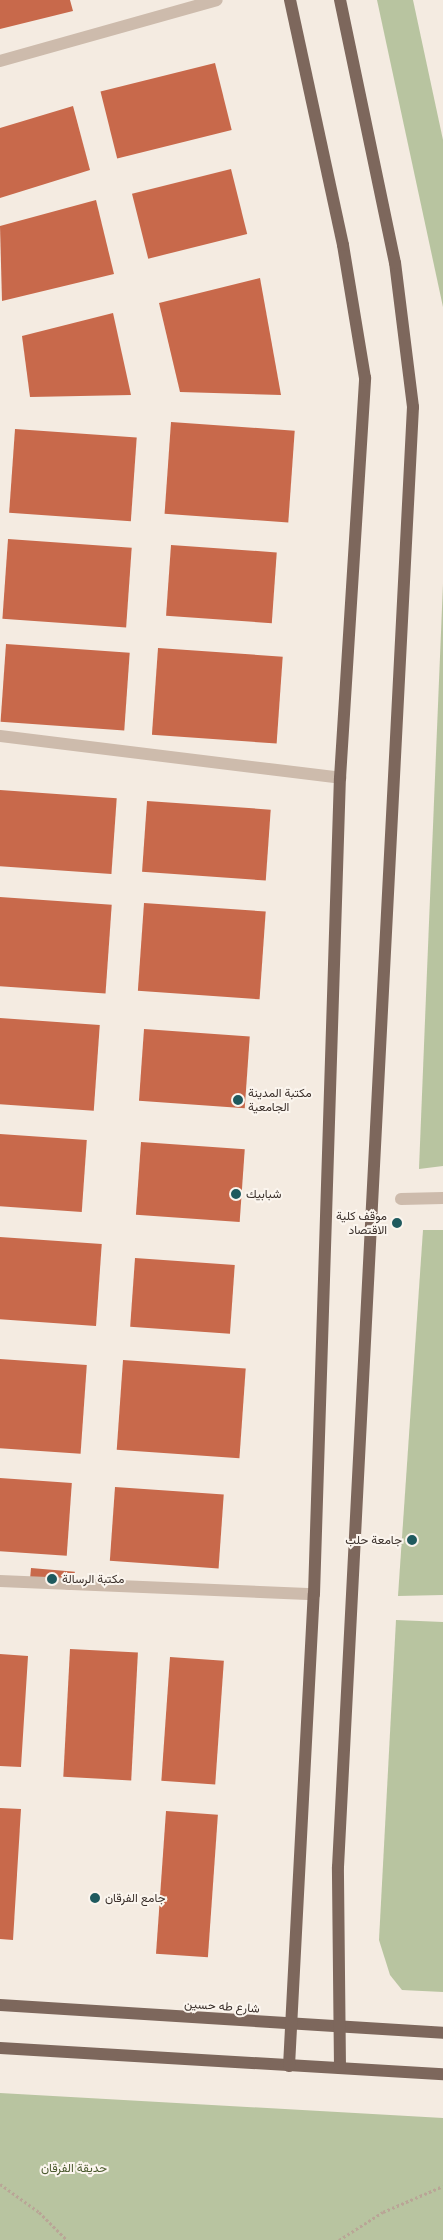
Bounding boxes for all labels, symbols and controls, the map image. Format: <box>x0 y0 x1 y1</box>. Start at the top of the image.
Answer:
place label: مكتبة المدينة الجامعية <box>248 1086 312 1114</box>
marker: مكتبة المدينة الجامعية <box>232 1094 244 1106</box>
place label: شبابيك <box>246 1187 282 1201</box>
marker: شبابيك <box>230 1188 242 1200</box>
place label: موقف كلية الاقتصاد <box>336 1209 387 1237</box>
marker: موقف كلية الاقتصاد <box>391 1217 403 1229</box>
place label: جامعة حلب <box>345 1533 402 1547</box>
marker: جامعة حلب <box>406 1534 418 1546</box>
place label: مكتبة الرسالة <box>62 1572 124 1586</box>
marker: مكتبة الرسالة <box>46 1573 58 1585</box>
place label: جامع الفرقان <box>105 1891 166 1905</box>
marker: جامع الفرقان <box>89 1892 101 1904</box>
street label: شارع طه حسين <box>184 1996 260 2016</box>
park label: حديقة الفرقان <box>41 2161 107 2175</box>

